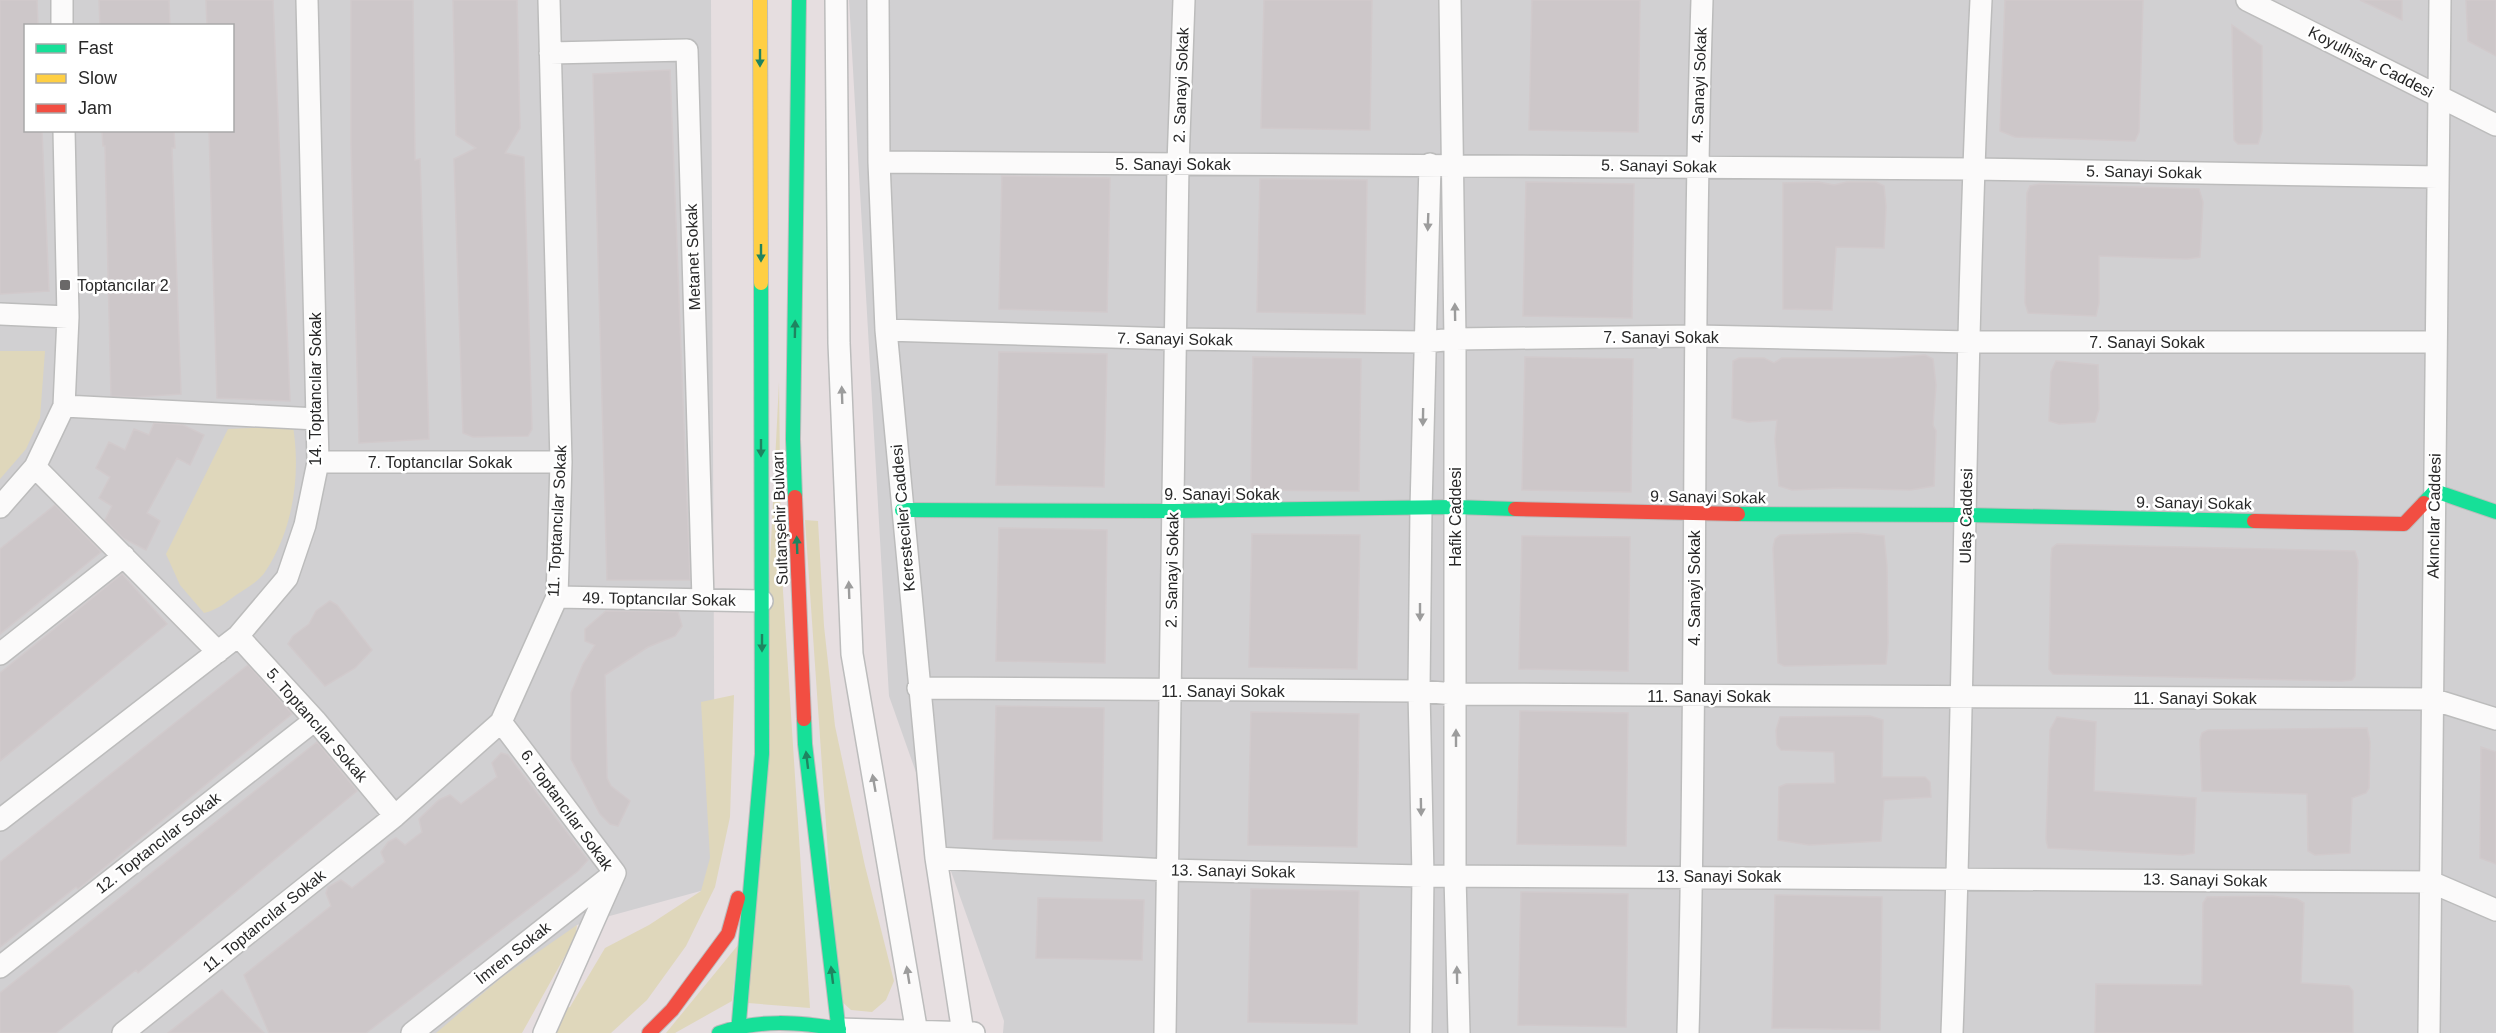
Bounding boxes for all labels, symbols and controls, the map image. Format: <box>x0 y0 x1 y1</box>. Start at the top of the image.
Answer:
street label: Koyulhisar Caddesi <box>2306 23 2436 101</box>
legend <box>24 24 234 132</box>
street label: 2. Sanayi Sokak <box>1170 26 1192 143</box>
street label: 4. Sanayi Sokak <box>1688 26 1710 143</box>
text: Fast <box>78 38 113 58</box>
one-way arrow <box>755 49 765 68</box>
text: Slow <box>78 68 118 88</box>
text: Jam <box>78 98 112 118</box>
street label: 5. Sanayi Sokak <box>1115 156 1232 173</box>
street label: 5. Sanayi Sokak <box>1601 156 1718 176</box>
street label: 5. Sanayi Sokak <box>2086 162 2203 182</box>
street label: Metanet Sokak <box>683 202 703 311</box>
one-way arrow <box>1424 213 1433 232</box>
one-way arrow <box>756 244 766 263</box>
place label: Toptancılar 2 <box>77 277 169 294</box>
marker: Toptancılar 2 <box>58 278 72 292</box>
one-way arrow <box>1450 302 1459 321</box>
street label: 14. Toptancılar Sokak <box>307 311 324 466</box>
one-way arrow <box>790 319 800 338</box>
street label: 7. Sanayi Sokak <box>1117 329 1234 349</box>
street label: 7. Sanayi Sokak <box>1603 329 1720 346</box>
street label: 7. Sanayi Sokak <box>2089 334 2206 351</box>
one-way arrow <box>837 386 846 405</box>
one-way arrow <box>1418 408 1427 427</box>
one-way arrow <box>756 439 766 458</box>
street label: 11. Toptancılar Sokak <box>545 443 570 598</box>
street label: Keresteciler Caddesi <box>888 444 918 592</box>
street label: Sultanşehir Bulvarı <box>769 451 791 585</box>
street label: Akıncılar Caddesi <box>2424 453 2444 579</box>
street label: 7. Toptancılar Sokak <box>368 454 513 471</box>
street label: Hafik Caddesi <box>1447 467 1464 567</box>
street label: Ulaş Caddesi <box>1957 468 1975 564</box>
street label: 9. Sanayi Sokak <box>1164 486 1281 503</box>
street label: 9. Sanayi Sokak <box>1650 487 1767 507</box>
street label: 9. Sanayi Sokak <box>2136 493 2253 513</box>
street label: 2. Sanayi Sokak <box>1162 511 1182 628</box>
street label: 4. Sanayi Sokak <box>1686 529 1703 646</box>
one-way arrow <box>793 535 802 554</box>
one-way arrow <box>844 581 854 600</box>
street label: 49. Toptancılar Sokak <box>582 589 737 609</box>
one-way arrow <box>1415 603 1425 622</box>
one-way arrow <box>757 634 767 653</box>
street label: 5. Toptancılar Sokak <box>263 665 372 786</box>
street label: 11. Sanayi Sokak <box>1161 683 1286 700</box>
street label: 11. Sanayi Sokak <box>1647 688 1772 705</box>
street label: 11. Sanayi Sokak <box>2133 690 2258 707</box>
one-way arrow <box>1451 728 1461 747</box>
street label: 6. Toptancılar Sokak <box>518 746 617 874</box>
one-way arrow <box>802 751 812 770</box>
one-way arrow <box>870 773 879 792</box>
street label: 12. Toptancılar Sokak <box>92 788 225 897</box>
one-way arrow <box>1417 798 1426 817</box>
street label: 13. Sanayi Sokak <box>1171 861 1296 881</box>
street label: 11. Toptancılar Sokak <box>199 866 329 976</box>
street label: 13. Sanayi Sokak <box>1657 868 1782 885</box>
street label: 13. Sanayi Sokak <box>2143 870 2268 890</box>
street label: İmren Sokak <box>472 917 554 987</box>
one-way arrow <box>828 965 837 984</box>
one-way arrow <box>903 965 912 984</box>
one-way arrow <box>1453 965 1462 984</box>

